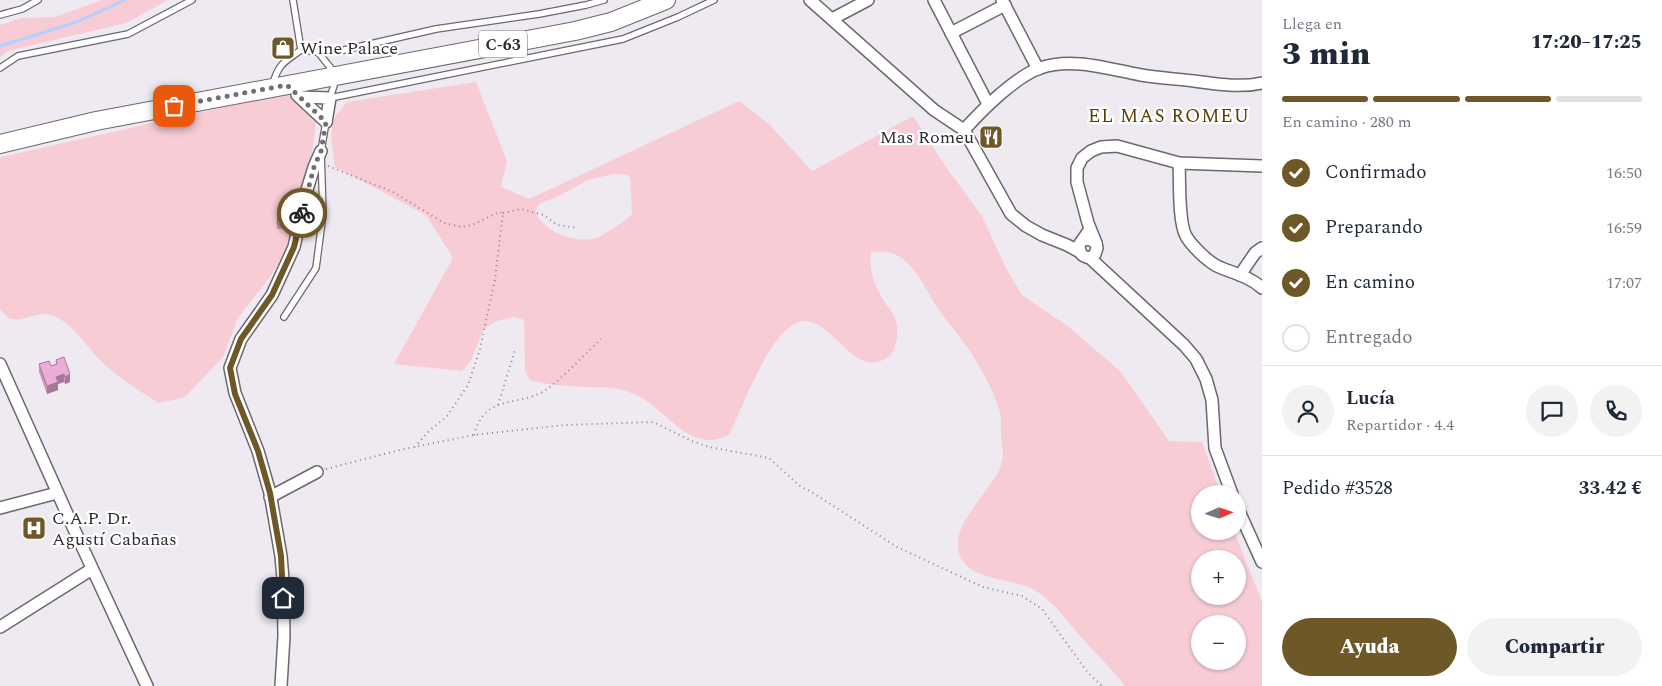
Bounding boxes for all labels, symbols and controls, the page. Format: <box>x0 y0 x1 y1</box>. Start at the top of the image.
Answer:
text: Llega en <box>1282 12 1342 36</box>
text: 17:20–17:25 <box>1531 28 1642 57</box>
text: 3 min <box>1282 30 1370 79</box>
road number: C-63 <box>479 31 527 58</box>
shop icon: Wine Palace <box>270 35 296 61</box>
place label: Wine Palace <box>300 35 398 62</box>
pin <box>153 85 195 127</box>
icon: bag <box>160 92 188 120</box>
district label: EL MAS ROMEU <box>1088 102 1250 131</box>
text: En camino · 280 m <box>1282 110 1412 134</box>
place label: Mas Romeu <box>880 124 974 151</box>
restaurant icon: Mas Romeu <box>978 124 1004 150</box>
text: Confirmado <box>1325 158 1426 187</box>
icon: check <box>1282 159 1310 187</box>
text: 16:50 <box>1606 161 1642 185</box>
courier <box>277 188 327 238</box>
icon: bike <box>288 199 316 227</box>
text: Preparando <box>1325 213 1423 242</box>
icon: check <box>1282 214 1310 242</box>
text: 16:59 <box>1606 216 1642 240</box>
text: En camino <box>1325 268 1415 297</box>
icon: check <box>1282 269 1310 297</box>
text: 17:07 <box>1606 271 1642 295</box>
text: Entregado <box>1325 323 1412 352</box>
text: Lucía <box>1346 384 1395 413</box>
button: person <box>1282 385 1334 437</box>
button: chat <box>1526 385 1578 437</box>
button: phone <box>1590 385 1642 437</box>
text: Repartidor · 4.4 <box>1346 413 1454 437</box>
text: Pedido #3528 <box>1282 474 1393 503</box>
text: 33.42 € <box>1579 474 1642 503</box>
north arrow <box>1191 485 1246 540</box>
map controls <box>1191 485 1246 670</box>
place label: C.A.P. Dr. Agustí Cabañas <box>52 505 177 553</box>
hospital icon: C.A.P. Dr. Agustí Cabañas <box>21 515 47 541</box>
button: + <box>1191 550 1246 605</box>
pin <box>262 577 304 619</box>
icon: home <box>269 584 297 612</box>
button: − <box>1191 615 1246 670</box>
button: Ayuda <box>1282 618 1457 676</box>
button: Compartir <box>1467 618 1642 676</box>

